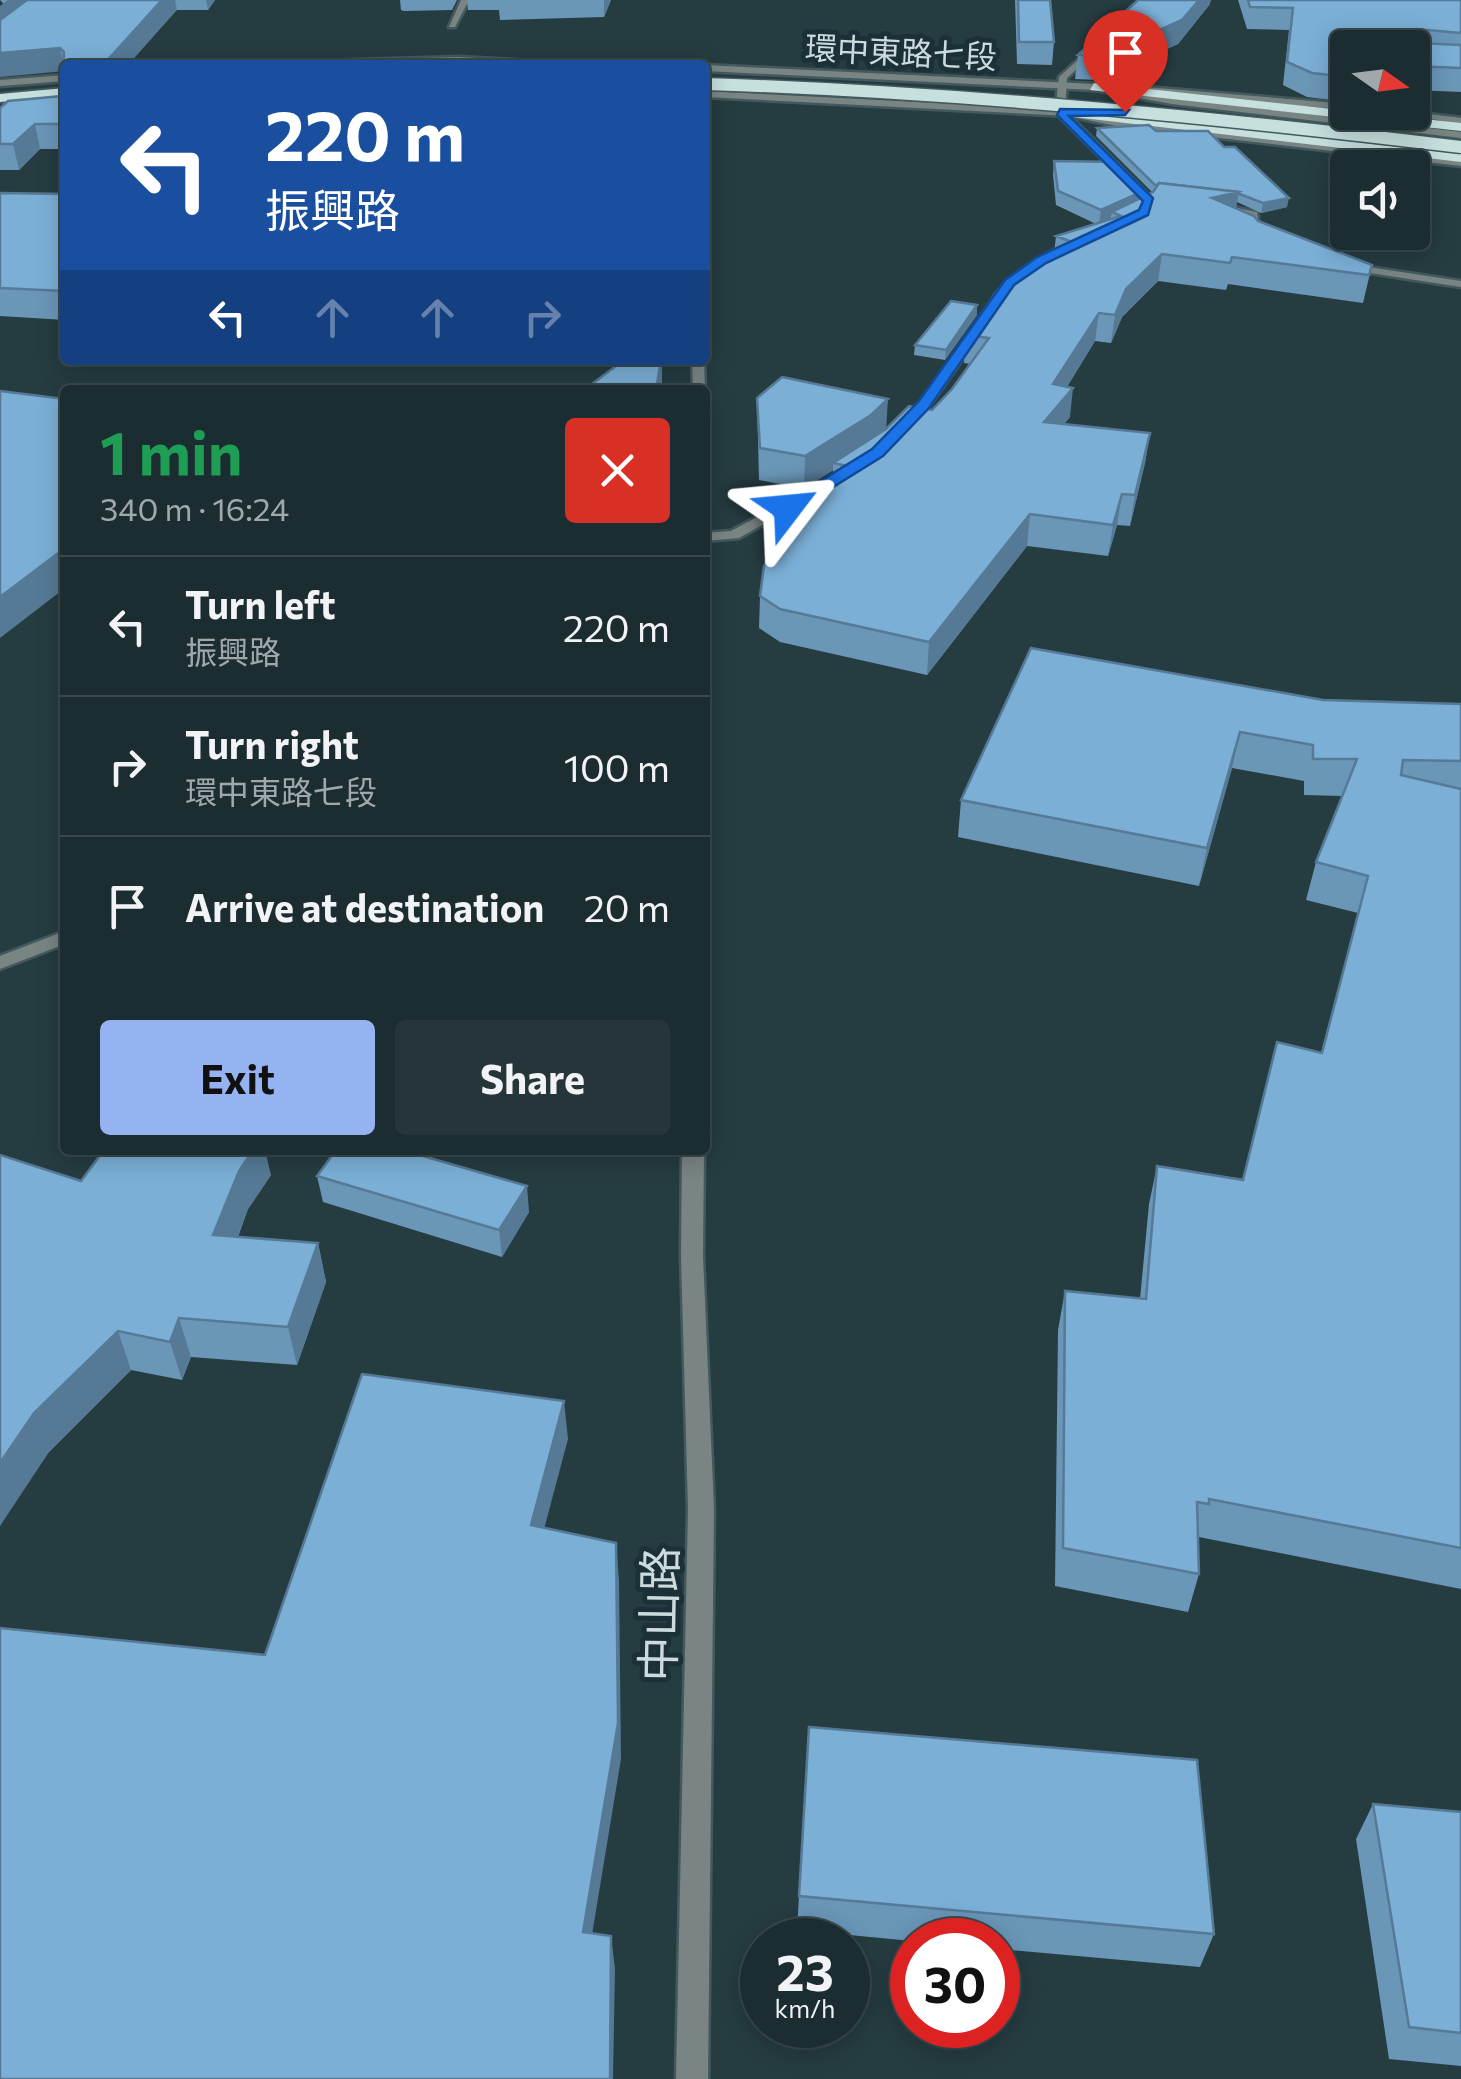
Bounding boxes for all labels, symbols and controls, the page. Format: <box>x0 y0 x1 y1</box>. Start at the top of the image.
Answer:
pin <box>1083 10 1168 113</box>
icon: arrive <box>1098 25 1153 80</box>
street label: 環中東路七段 <box>804 26 998 76</box>
north arrow <box>1330 30 1430 130</box>
map controls <box>1330 30 1430 250</box>
text: 220 m <box>265 90 465 175</box>
icon: left <box>100 100 230 230</box>
button: sound <box>1330 150 1430 250</box>
text: 振興路 <box>265 181 400 236</box>
icon: left <box>200 290 255 345</box>
icon: ahead <box>305 290 360 345</box>
icon: ahead <box>410 290 465 345</box>
icon: right <box>515 290 570 345</box>
text: 1 min <box>100 414 242 487</box>
button: close <box>565 418 670 523</box>
position arrow <box>736 456 840 560</box>
text: 340 m · 16:24 <box>100 488 289 528</box>
text: Turn left <box>185 580 336 627</box>
icon: left <box>100 599 155 654</box>
text: 220 m <box>563 603 670 650</box>
text: 振興路 <box>185 631 281 671</box>
text: Turn right <box>185 720 359 767</box>
icon: right <box>100 739 155 794</box>
text: 100 m <box>564 743 670 790</box>
text: 環中東路七段 <box>185 771 377 811</box>
icon: arrive <box>100 879 155 934</box>
text: Arrive at destination <box>185 883 544 930</box>
text: 20 m <box>584 883 670 930</box>
button: Exit <box>100 1020 375 1135</box>
button: Share <box>395 1020 670 1135</box>
street label: 中山路 <box>628 1546 686 1682</box>
speed limit sign: 30 <box>890 1918 1020 2048</box>
text: 23 <box>776 1940 834 2001</box>
text: km/h <box>775 1993 835 2023</box>

